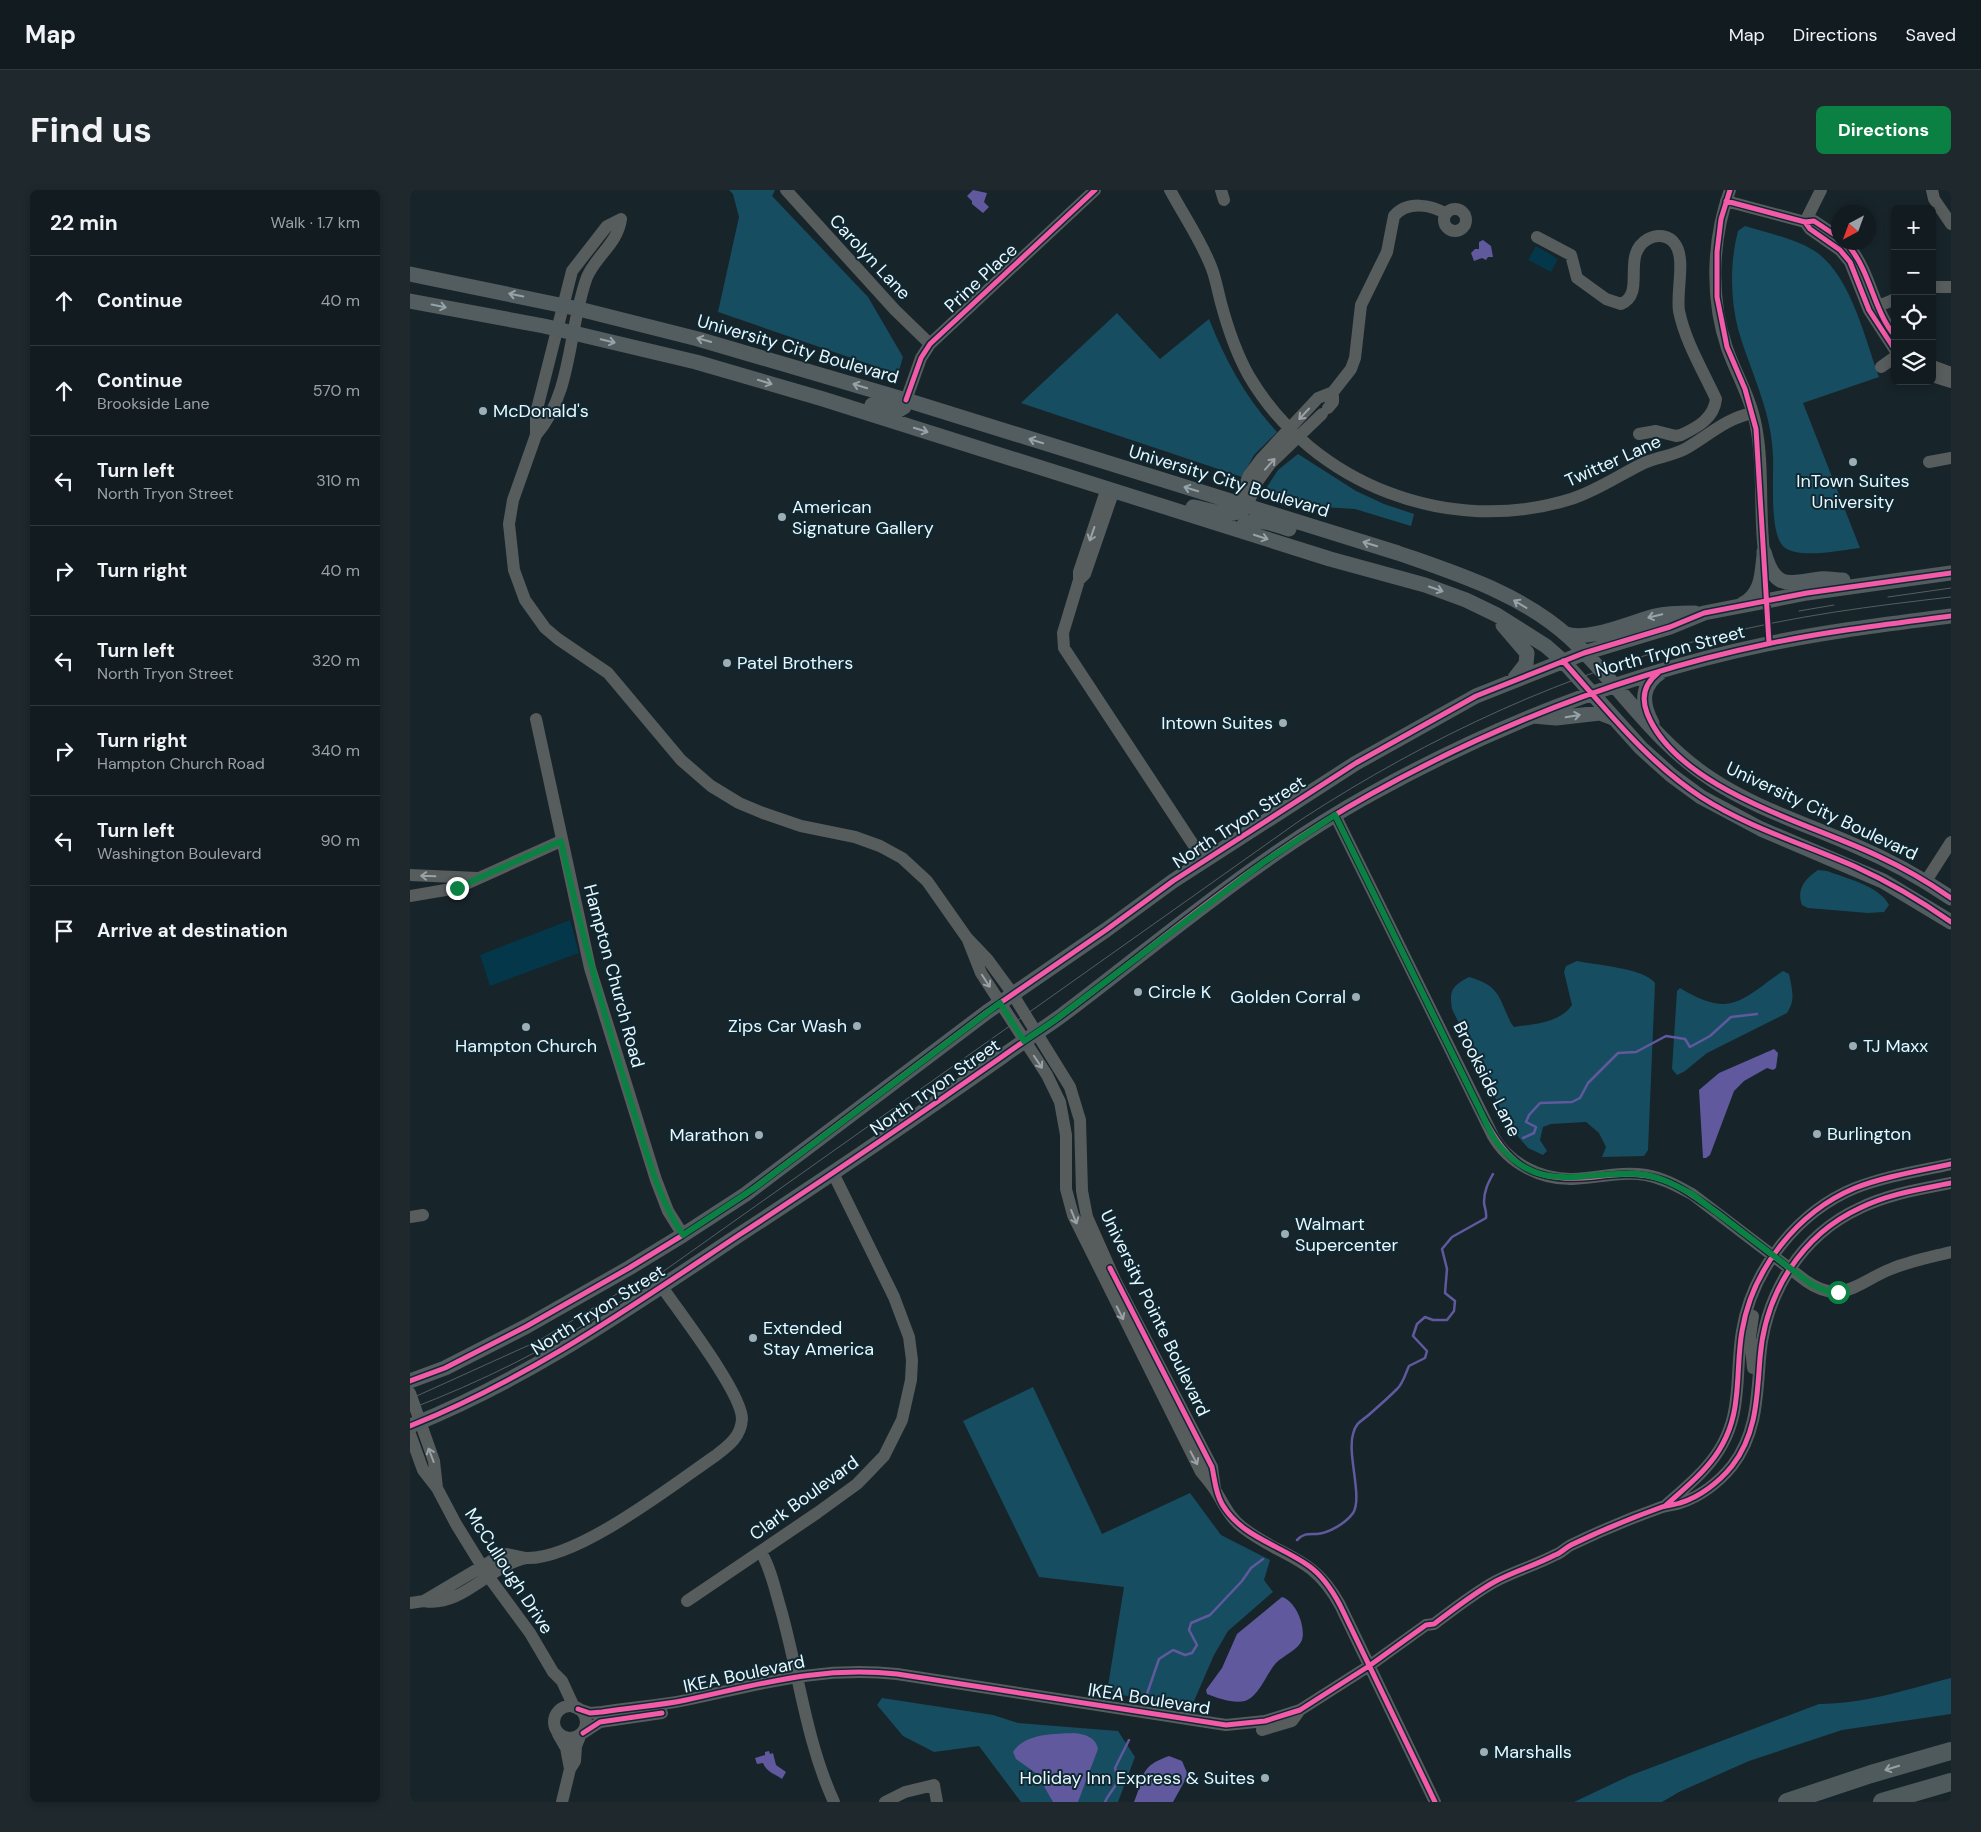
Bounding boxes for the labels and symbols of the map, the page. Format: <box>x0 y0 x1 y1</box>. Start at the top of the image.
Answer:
north arrow <box>1831 205 1876 250</box>
street label: Carolyn Lane <box>824 209 916 305</box>
street label: Prine Place <box>939 238 1023 318</box>
one-way arrow <box>508 290 524 299</box>
one-way arrow <box>430 302 446 312</box>
street label: University City Boulevard <box>694 309 902 389</box>
one-way arrow <box>696 335 712 345</box>
one-way arrow <box>600 337 616 346</box>
one-way arrow <box>757 378 773 388</box>
one-way arrow <box>852 381 868 391</box>
place label: McDonald's <box>493 399 589 423</box>
marker: McDonald's <box>477 405 489 417</box>
one-way arrow <box>1298 407 1310 420</box>
one-way arrow <box>912 425 928 435</box>
street label: Twitter Lane <box>1561 429 1665 493</box>
one-way arrow <box>1028 435 1044 445</box>
street label: University City Boulevard <box>1126 439 1332 523</box>
marker: InTown Suites University <box>1847 456 1859 468</box>
one-way arrow <box>1265 458 1276 471</box>
place label: InTown Suites University <box>1796 469 1910 514</box>
one-way arrow <box>1183 483 1199 493</box>
place label: American Signature Gallery <box>792 495 934 540</box>
marker: American Signature Gallery <box>776 511 788 523</box>
one-way arrow <box>1087 526 1096 542</box>
one-way arrow <box>1252 533 1268 542</box>
one-way arrow <box>1362 538 1378 548</box>
one-way arrow <box>1427 584 1443 594</box>
one-way arrow <box>1514 598 1528 608</box>
one-way arrow <box>1648 612 1664 622</box>
street label: North Tryon Street <box>1593 620 1747 682</box>
place label: Patel Brothers <box>737 651 853 675</box>
marker: Patel Brothers <box>721 657 733 669</box>
place label: Intown Suites <box>1161 711 1273 735</box>
one-way arrow <box>1565 711 1581 721</box>
marker: Intown Suites <box>1277 717 1289 729</box>
street label: University City Boulevard <box>1722 756 1922 866</box>
street label: North Tryon Street <box>1168 770 1310 874</box>
one-way arrow <box>420 871 436 880</box>
route end <box>446 877 469 900</box>
street label: Hampton Church Road <box>578 882 650 1070</box>
one-way arrow <box>981 974 991 988</box>
place label: Circle K <box>1148 980 1212 1004</box>
place label: Golden Corral <box>1230 985 1346 1009</box>
marker: Circle K <box>1132 986 1144 998</box>
marker: Golden Corral <box>1350 991 1362 1003</box>
place label: Zips Car Wash <box>728 1014 847 1038</box>
street label: Brookside Lane <box>1448 1017 1526 1141</box>
marker: Zips Car Wash <box>851 1020 863 1032</box>
marker: Hampton Church <box>520 1021 532 1033</box>
street label: North Tryon Street <box>865 1033 1005 1141</box>
place label: Hampton Church <box>455 1034 597 1058</box>
place label: TJ Maxx <box>1863 1034 1928 1058</box>
marker: TJ Maxx <box>1847 1040 1859 1052</box>
one-way arrow <box>1033 1055 1043 1069</box>
place label: Burlington <box>1827 1122 1911 1146</box>
place label: Marathon <box>669 1123 749 1147</box>
marker: Burlington <box>1811 1128 1823 1140</box>
marker: Marathon <box>753 1129 765 1141</box>
street label: University Pointe Boulevard <box>1095 1206 1215 1420</box>
one-way arrow <box>1070 1209 1079 1224</box>
place label: Walmart Supercenter <box>1295 1212 1398 1257</box>
marker: Walmart Supercenter <box>1279 1228 1291 1240</box>
street label: North Tryon Street <box>526 1259 670 1361</box>
route start <box>1827 1281 1850 1304</box>
one-way arrow <box>1116 1305 1125 1320</box>
place label: Extended Stay America <box>763 1316 874 1361</box>
marker: Extended Stay America <box>747 1332 759 1344</box>
one-way arrow <box>426 1447 435 1462</box>
street label: Clark Boulevard <box>745 1450 863 1546</box>
one-way arrow <box>1189 1450 1199 1465</box>
street label: McCullough Drive <box>459 1503 559 1639</box>
street label: IKEA Boulevard <box>681 1649 807 1699</box>
street label: IKEA Boulevard <box>1086 1677 1212 1721</box>
place label: Marshalls <box>1494 1740 1572 1764</box>
marker: Marshalls <box>1478 1746 1490 1758</box>
one-way arrow <box>1884 1763 1900 1773</box>
place label: Holiday Inn Express & Suites <box>1020 1766 1255 1790</box>
marker: Holiday Inn Express & Suites <box>1259 1772 1271 1784</box>

